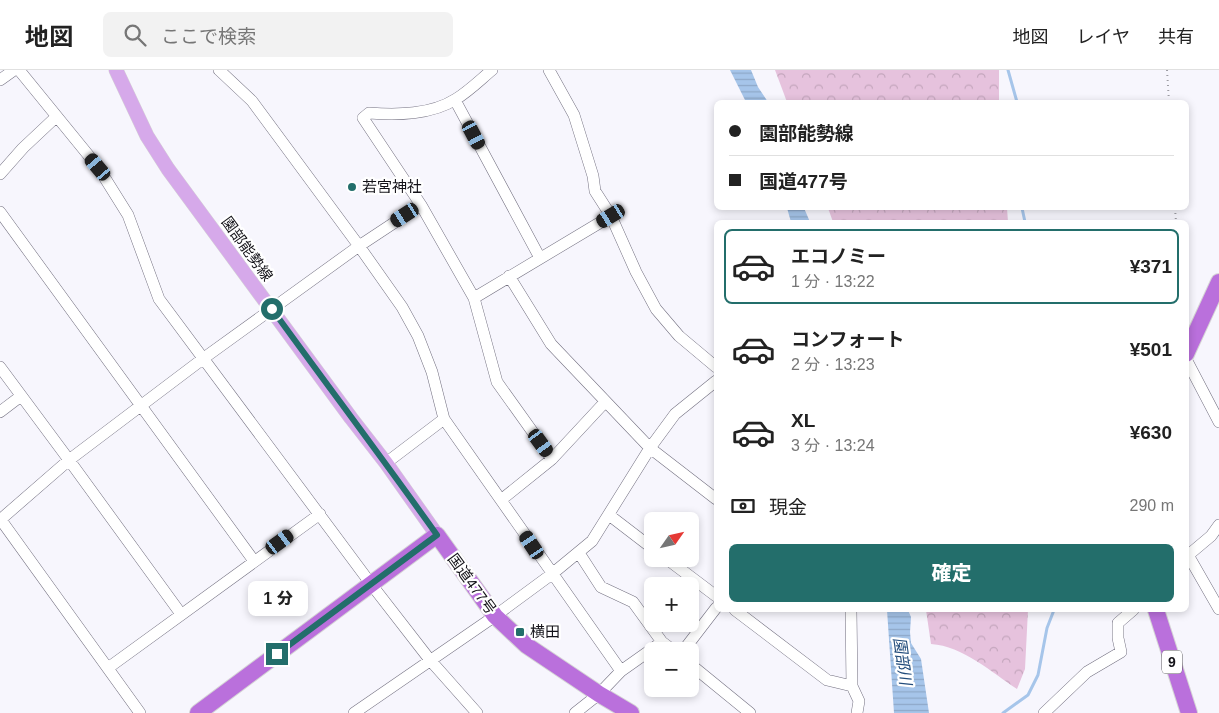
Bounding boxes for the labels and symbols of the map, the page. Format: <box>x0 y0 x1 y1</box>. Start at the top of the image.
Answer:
car <box>460 118 487 152</box>
car <box>82 151 113 183</box>
place label: 若宮神社 <box>362 178 422 195</box>
marker: 若宮神社 <box>346 181 358 193</box>
car <box>388 201 421 229</box>
car <box>594 202 627 230</box>
street label: 園部能勢線 <box>218 213 276 284</box>
route start <box>261 298 283 320</box>
car <box>526 426 555 460</box>
north arrow <box>644 512 699 568</box>
car <box>263 527 296 557</box>
car <box>517 528 546 562</box>
street label: 国道477号 <box>445 550 500 617</box>
callout: 1 分 <box>247 582 307 616</box>
place label: 横田 <box>530 623 560 640</box>
marker: 横田 <box>514 626 526 638</box>
water label: 園部川 <box>891 636 915 688</box>
route end <box>266 643 288 665</box>
road number: 9 <box>1162 650 1182 674</box>

